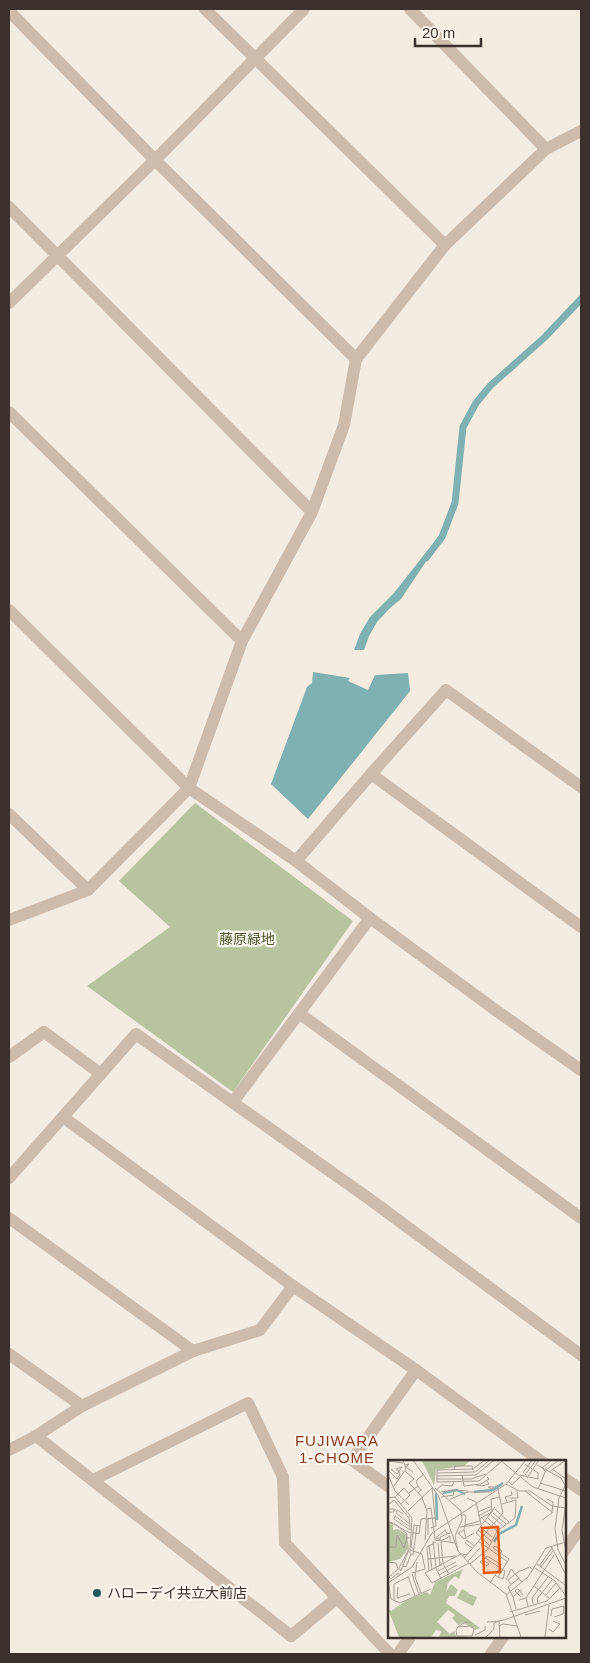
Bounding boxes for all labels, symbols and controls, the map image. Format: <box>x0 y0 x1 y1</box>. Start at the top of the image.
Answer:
scale bar <box>415 15 481 47</box>
text: 20 m <box>422 24 455 41</box>
park label: 藤原緑地 <box>219 931 275 947</box>
district label: FUJIWARA 1-CHOME <box>295 1432 379 1466</box>
inset map <box>388 1460 565 1638</box>
place label: ハローデイ共立大前店 <box>107 1585 247 1601</box>
marker: ハローデイ共立大前店 <box>91 1587 103 1599</box>

